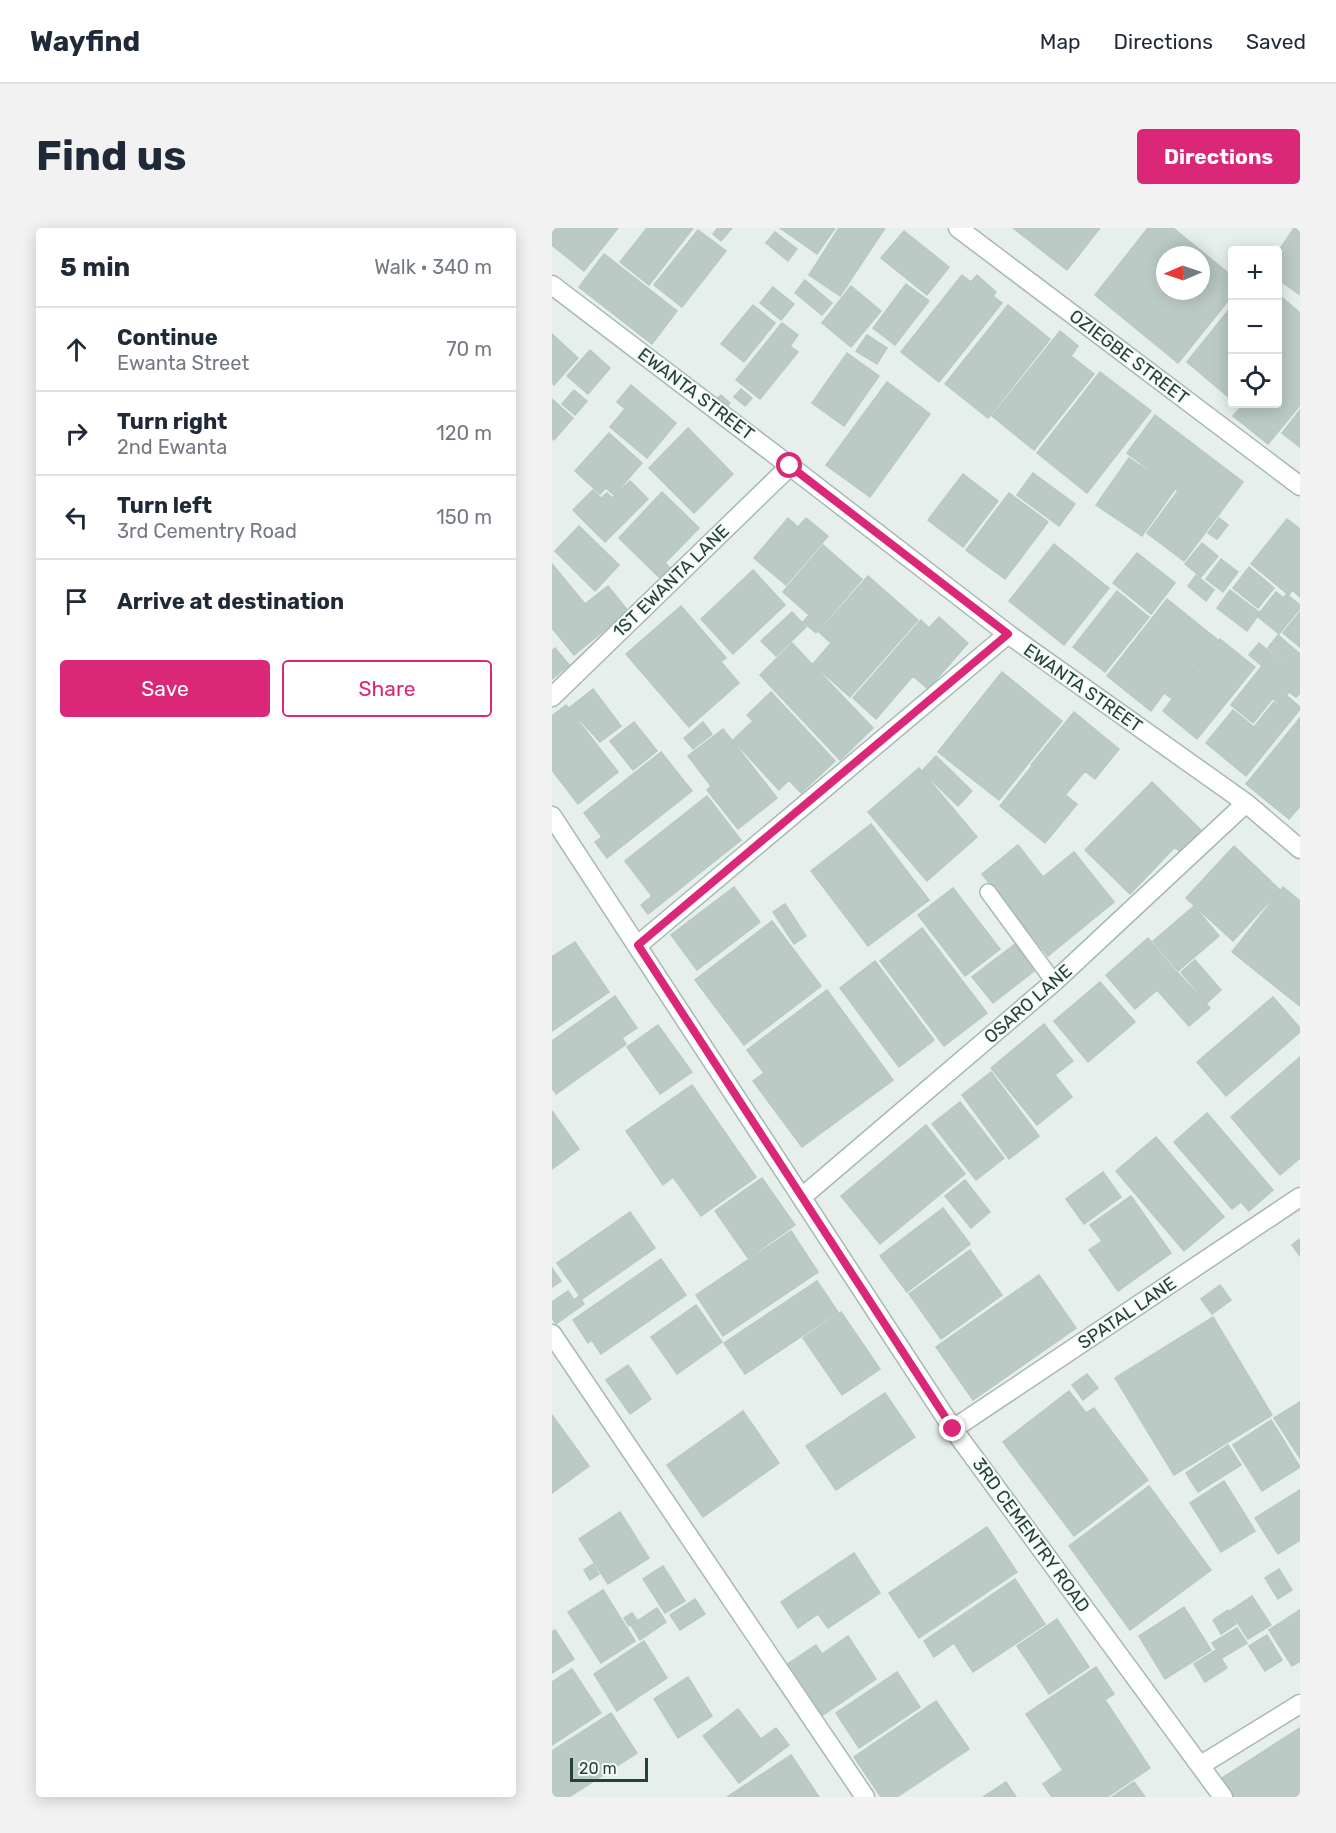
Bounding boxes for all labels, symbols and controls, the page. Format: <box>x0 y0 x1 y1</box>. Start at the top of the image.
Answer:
text: Wayfind <box>30 25 140 58</box>
text: Map <box>1040 29 1081 54</box>
text: Directions <box>1114 29 1213 54</box>
text: Saved <box>1246 29 1306 54</box>
button: Directions <box>1137 129 1300 184</box>
text: Find us <box>36 131 187 181</box>
north arrow <box>1156 246 1210 300</box>
map controls <box>1228 246 1282 408</box>
button: + <box>1228 246 1282 300</box>
text: 5 min <box>60 252 130 283</box>
text: Walk · 340 m <box>374 255 492 279</box>
button: − <box>1228 300 1282 354</box>
street label: OZIEGBE STREET <box>1065 305 1193 409</box>
text: Continue <box>117 324 218 351</box>
icon: ahead <box>60 333 93 366</box>
text: 70 m <box>446 337 492 361</box>
street label: EWANTA STREET <box>633 343 759 445</box>
text: Ewanta Street <box>117 351 249 375</box>
button: locate <box>1228 354 1282 408</box>
text: Turn right <box>117 408 227 435</box>
icon: right <box>60 417 93 450</box>
text: 120 m <box>436 421 492 445</box>
text: 2nd Ewanta <box>117 435 227 459</box>
route start <box>776 452 802 478</box>
text: Turn left <box>117 492 212 519</box>
icon: left <box>60 501 93 534</box>
text: 150 m <box>436 505 492 529</box>
text: 3rd Cementry Road <box>117 519 297 543</box>
street label: 1ST EWANTA LANE <box>608 520 734 642</box>
icon: arrive <box>60 585 93 618</box>
text: Arrive at destination <box>117 588 344 615</box>
street label: EWANTA STREET <box>1019 639 1147 737</box>
button: Save <box>60 660 270 717</box>
button: Share <box>282 660 492 717</box>
street label: OSARO LANE <box>980 960 1076 1048</box>
street label: SPATAL LANE <box>1074 1272 1180 1354</box>
route end <box>939 1415 965 1441</box>
street label: 3RD CEMENTRY ROAD <box>968 1453 1094 1617</box>
scale bar <box>570 1755 648 1782</box>
text: 20 m <box>579 1759 617 1778</box>

